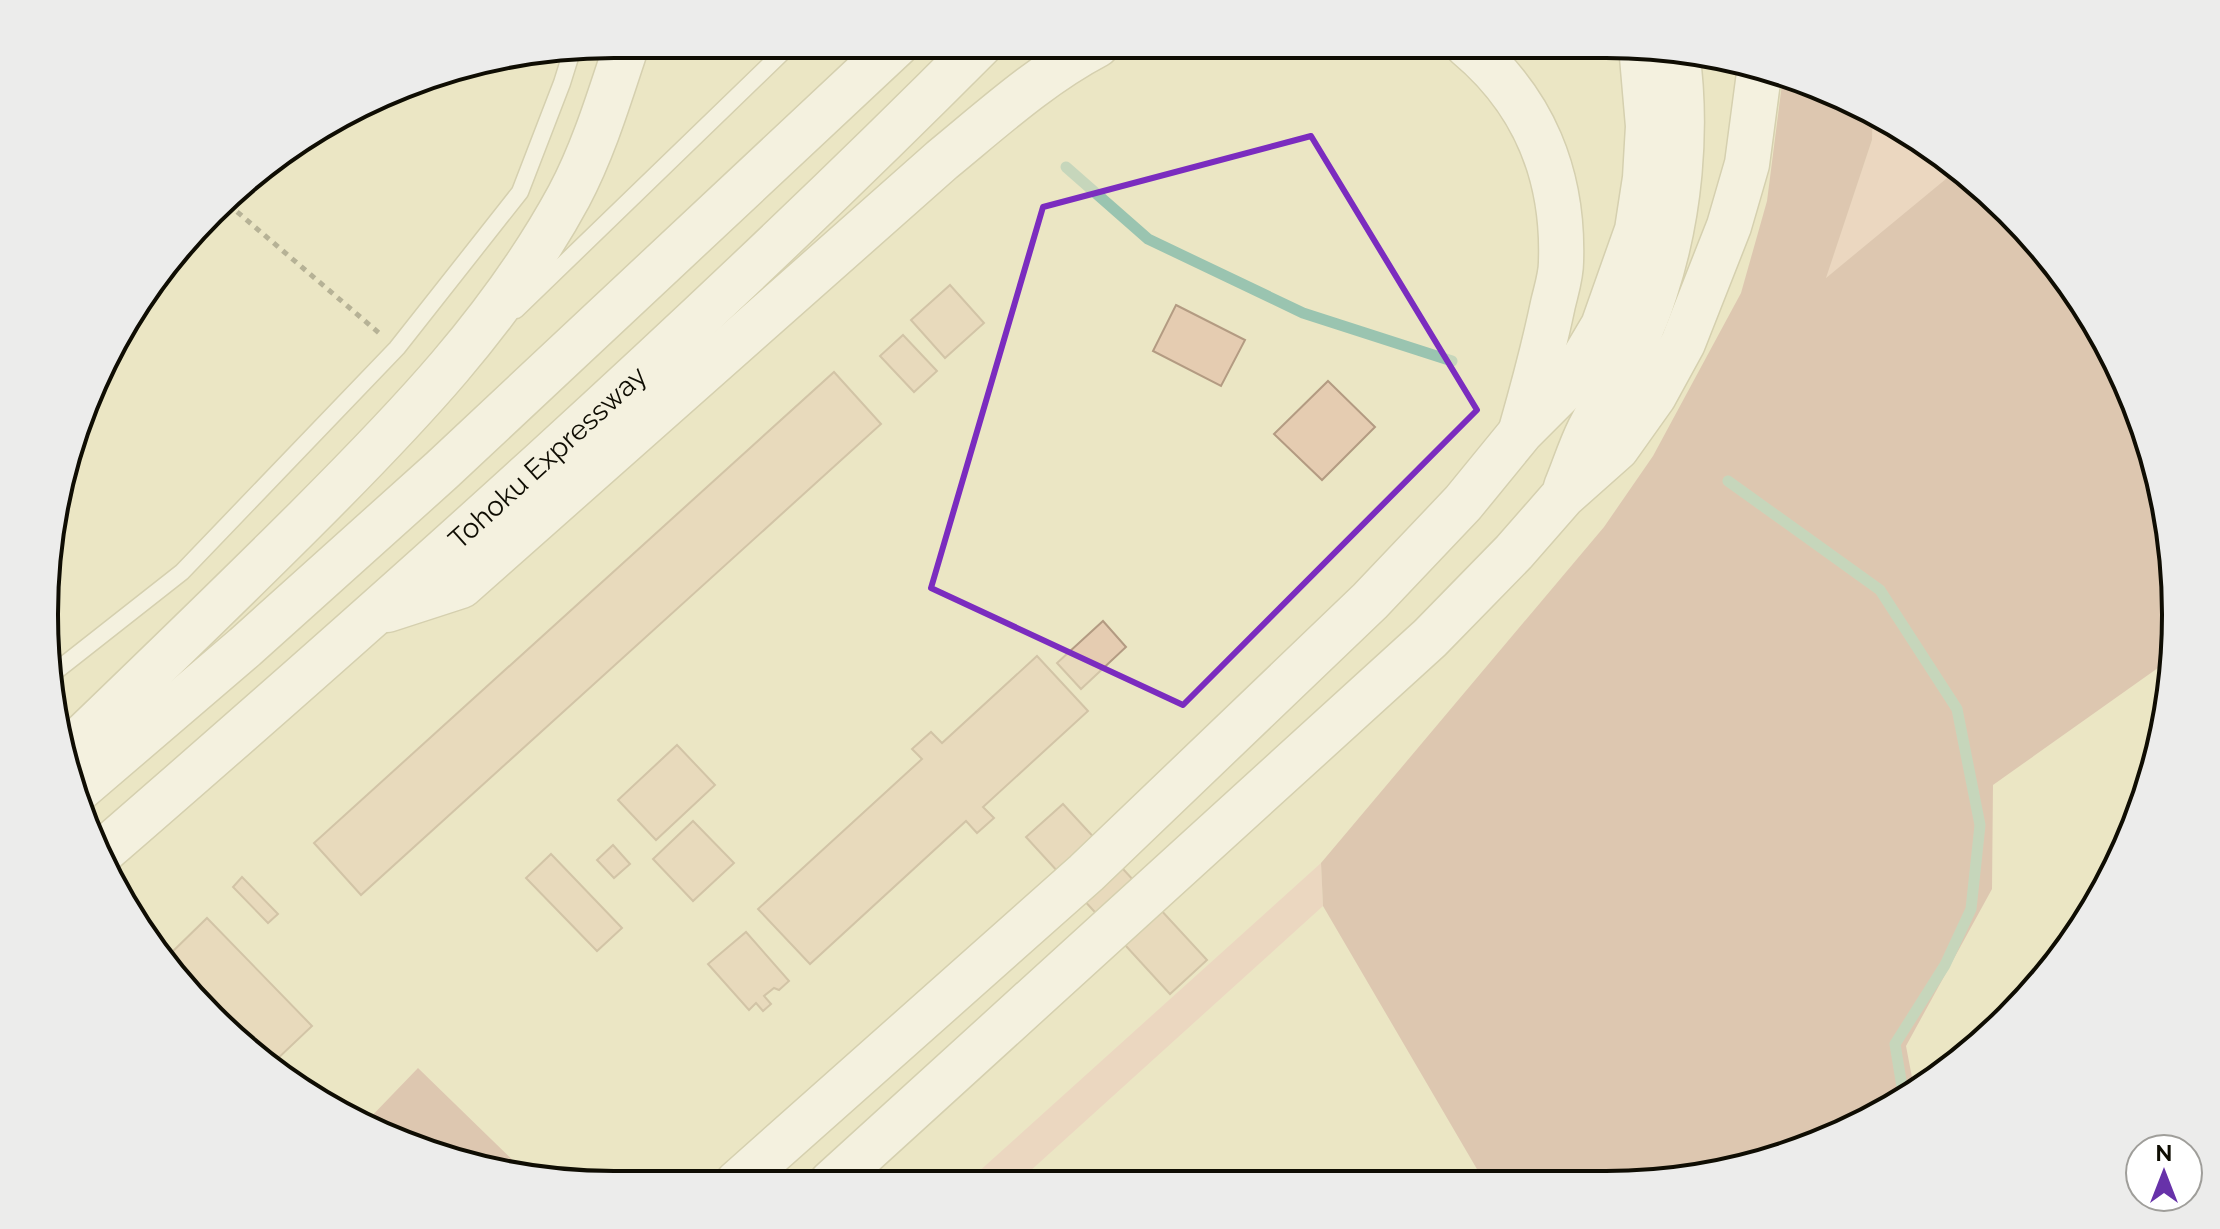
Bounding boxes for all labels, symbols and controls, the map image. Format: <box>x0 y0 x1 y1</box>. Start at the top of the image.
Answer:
street label: Tohoku Expressway <box>442 359 653 555</box>
north arrow <box>2124 1133 2204 1213</box>
text: N <box>2156 1140 2172 1166</box>

